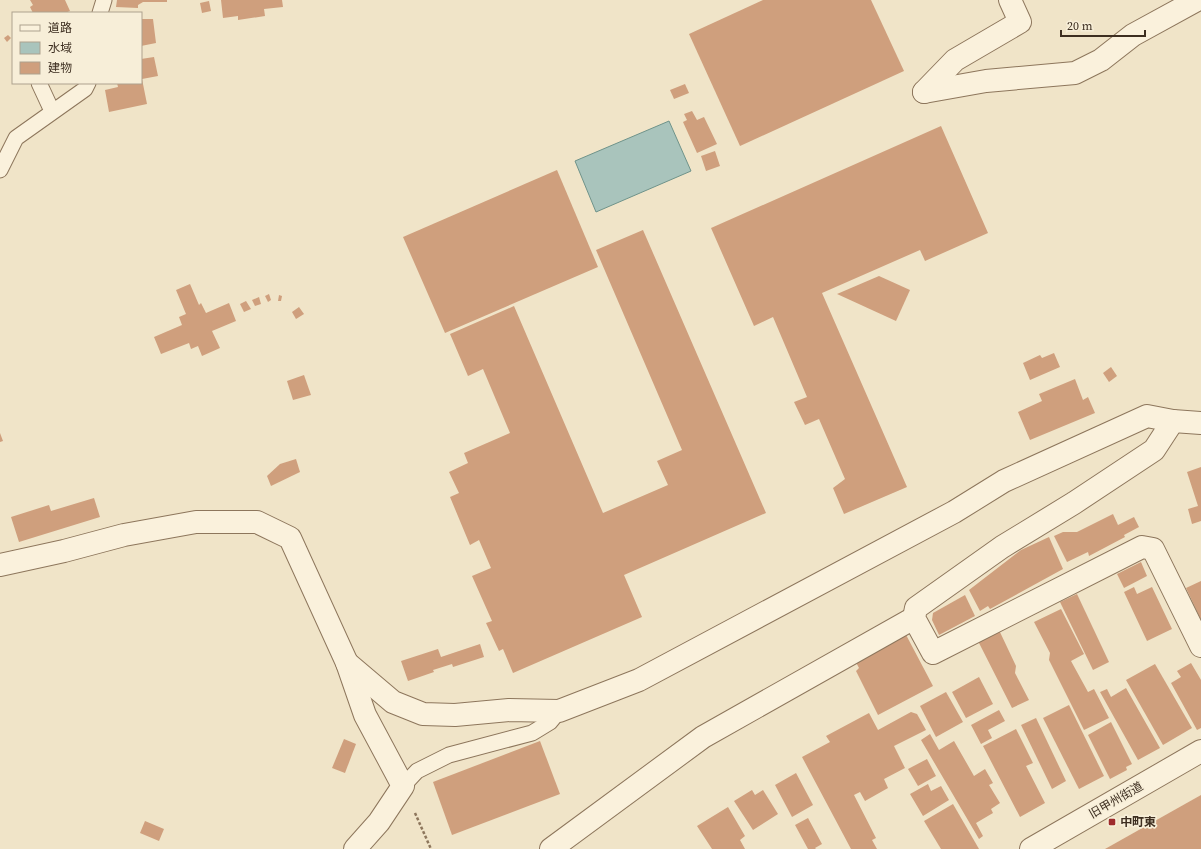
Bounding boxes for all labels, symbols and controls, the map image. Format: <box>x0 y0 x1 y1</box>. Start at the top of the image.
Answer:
legend <box>12 12 142 84</box>
scale bar <box>1061 12 1145 38</box>
text: 20 m <box>1067 18 1093 34</box>
text: 道路 <box>48 20 72 36</box>
text: 水域 <box>48 40 72 56</box>
text: 建物 <box>48 60 72 76</box>
street label: 旧甲州街道 <box>1086 778 1146 822</box>
place label: 中町東 <box>1120 814 1156 830</box>
marker: 中町東 <box>1107 817 1117 827</box>

